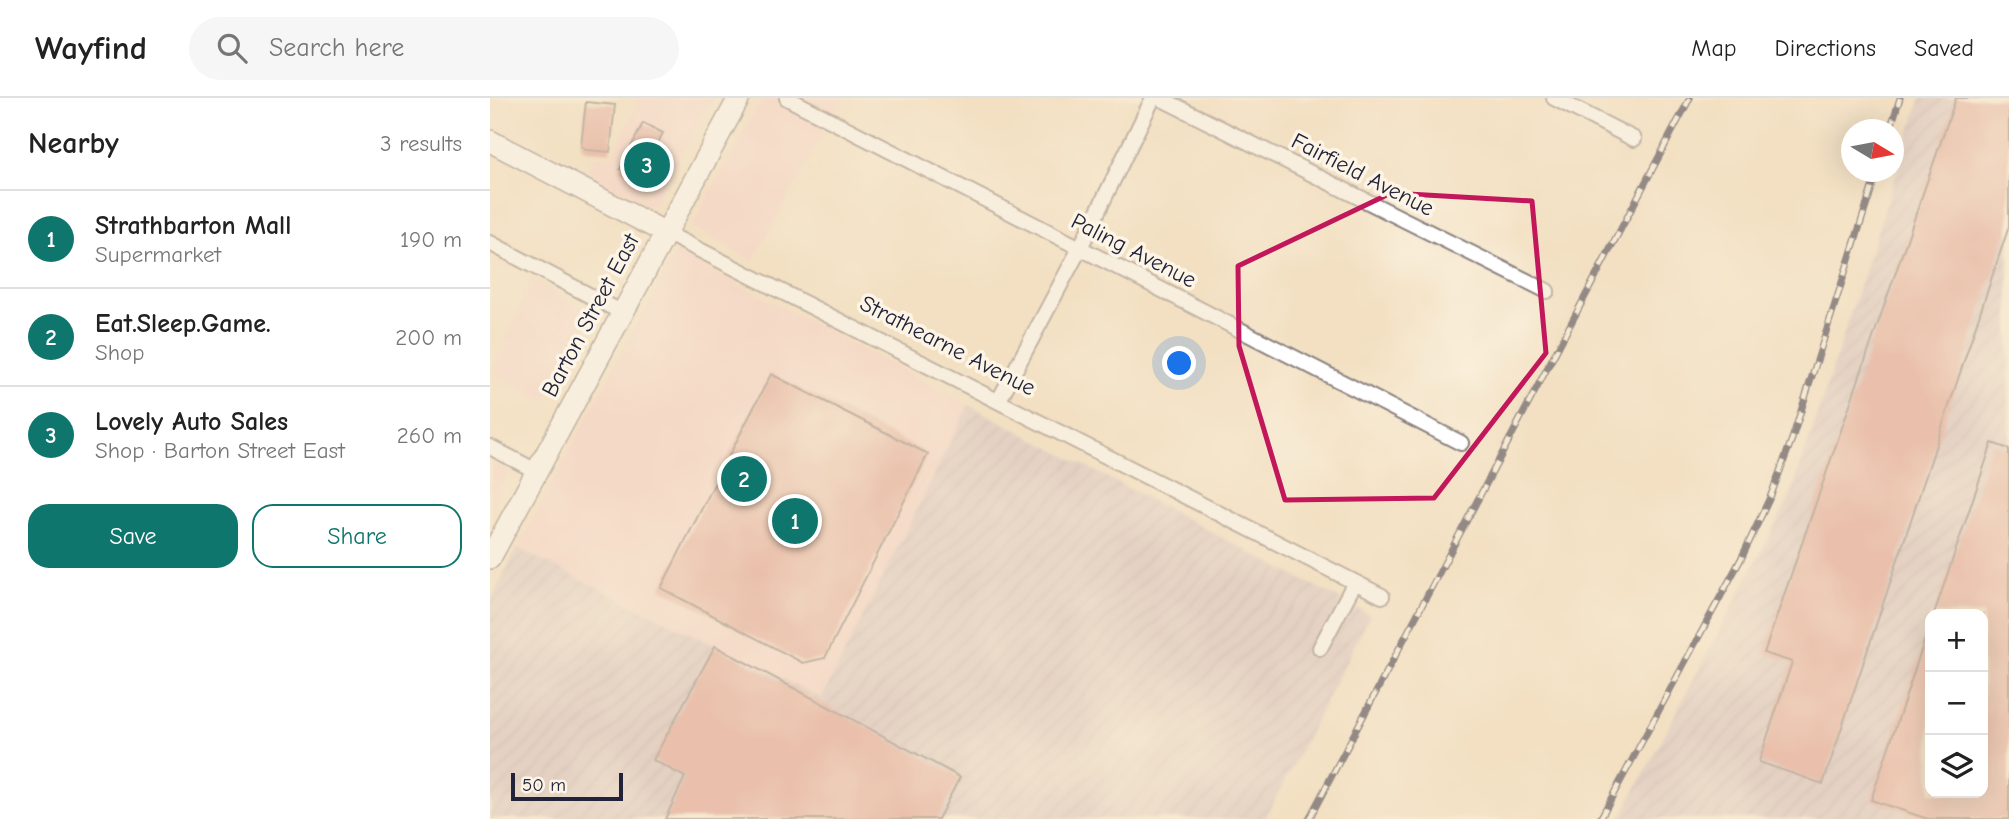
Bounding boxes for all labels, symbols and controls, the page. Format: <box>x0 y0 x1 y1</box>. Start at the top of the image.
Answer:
search box <box>189 17 679 80</box>
text: Wayfind <box>35 29 147 67</box>
icon: search <box>213 29 251 67</box>
text: Search here <box>269 33 404 63</box>
text: Map <box>1691 34 1737 62</box>
text: Directions <box>1775 34 1876 62</box>
text: Saved <box>1914 34 1974 62</box>
north arrow <box>1841 119 1904 182</box>
text: Nearby <box>28 126 119 161</box>
street label: Fairfield Avenue <box>1287 127 1439 222</box>
text: 3 results <box>380 130 462 157</box>
pin: 3 <box>624 139 670 191</box>
street label: Paling Avenue <box>1067 207 1201 293</box>
text: Strathbarton Mall <box>95 211 291 241</box>
text: 1 <box>46 226 56 253</box>
text: 190 m <box>400 226 462 253</box>
street label: Barton Street East <box>536 228 645 401</box>
text: Supermarket <box>95 241 221 268</box>
street label: Strathearne Avenue <box>856 290 1040 401</box>
text: Eat.Sleep.Game. <box>95 309 271 339</box>
text: 2 <box>45 324 57 351</box>
text: 200 m <box>395 324 462 351</box>
text: Shop <box>95 339 144 366</box>
your location <box>1162 346 1196 380</box>
text: Lovely Auto Sales <box>95 407 288 437</box>
text: 3 <box>45 422 57 449</box>
text: 260 m <box>397 422 462 449</box>
text: Shop · Barton Street East <box>95 437 345 464</box>
pin: 2 <box>721 453 767 505</box>
pin: 1 <box>772 495 818 547</box>
button: Save <box>28 504 238 568</box>
button: Share <box>252 504 462 568</box>
map controls <box>1925 609 1988 798</box>
button: + <box>1925 609 1988 672</box>
button: − <box>1925 672 1988 735</box>
button: layers <box>1925 735 1988 798</box>
scale bar <box>511 770 623 802</box>
text: 50 m <box>522 774 566 796</box>

